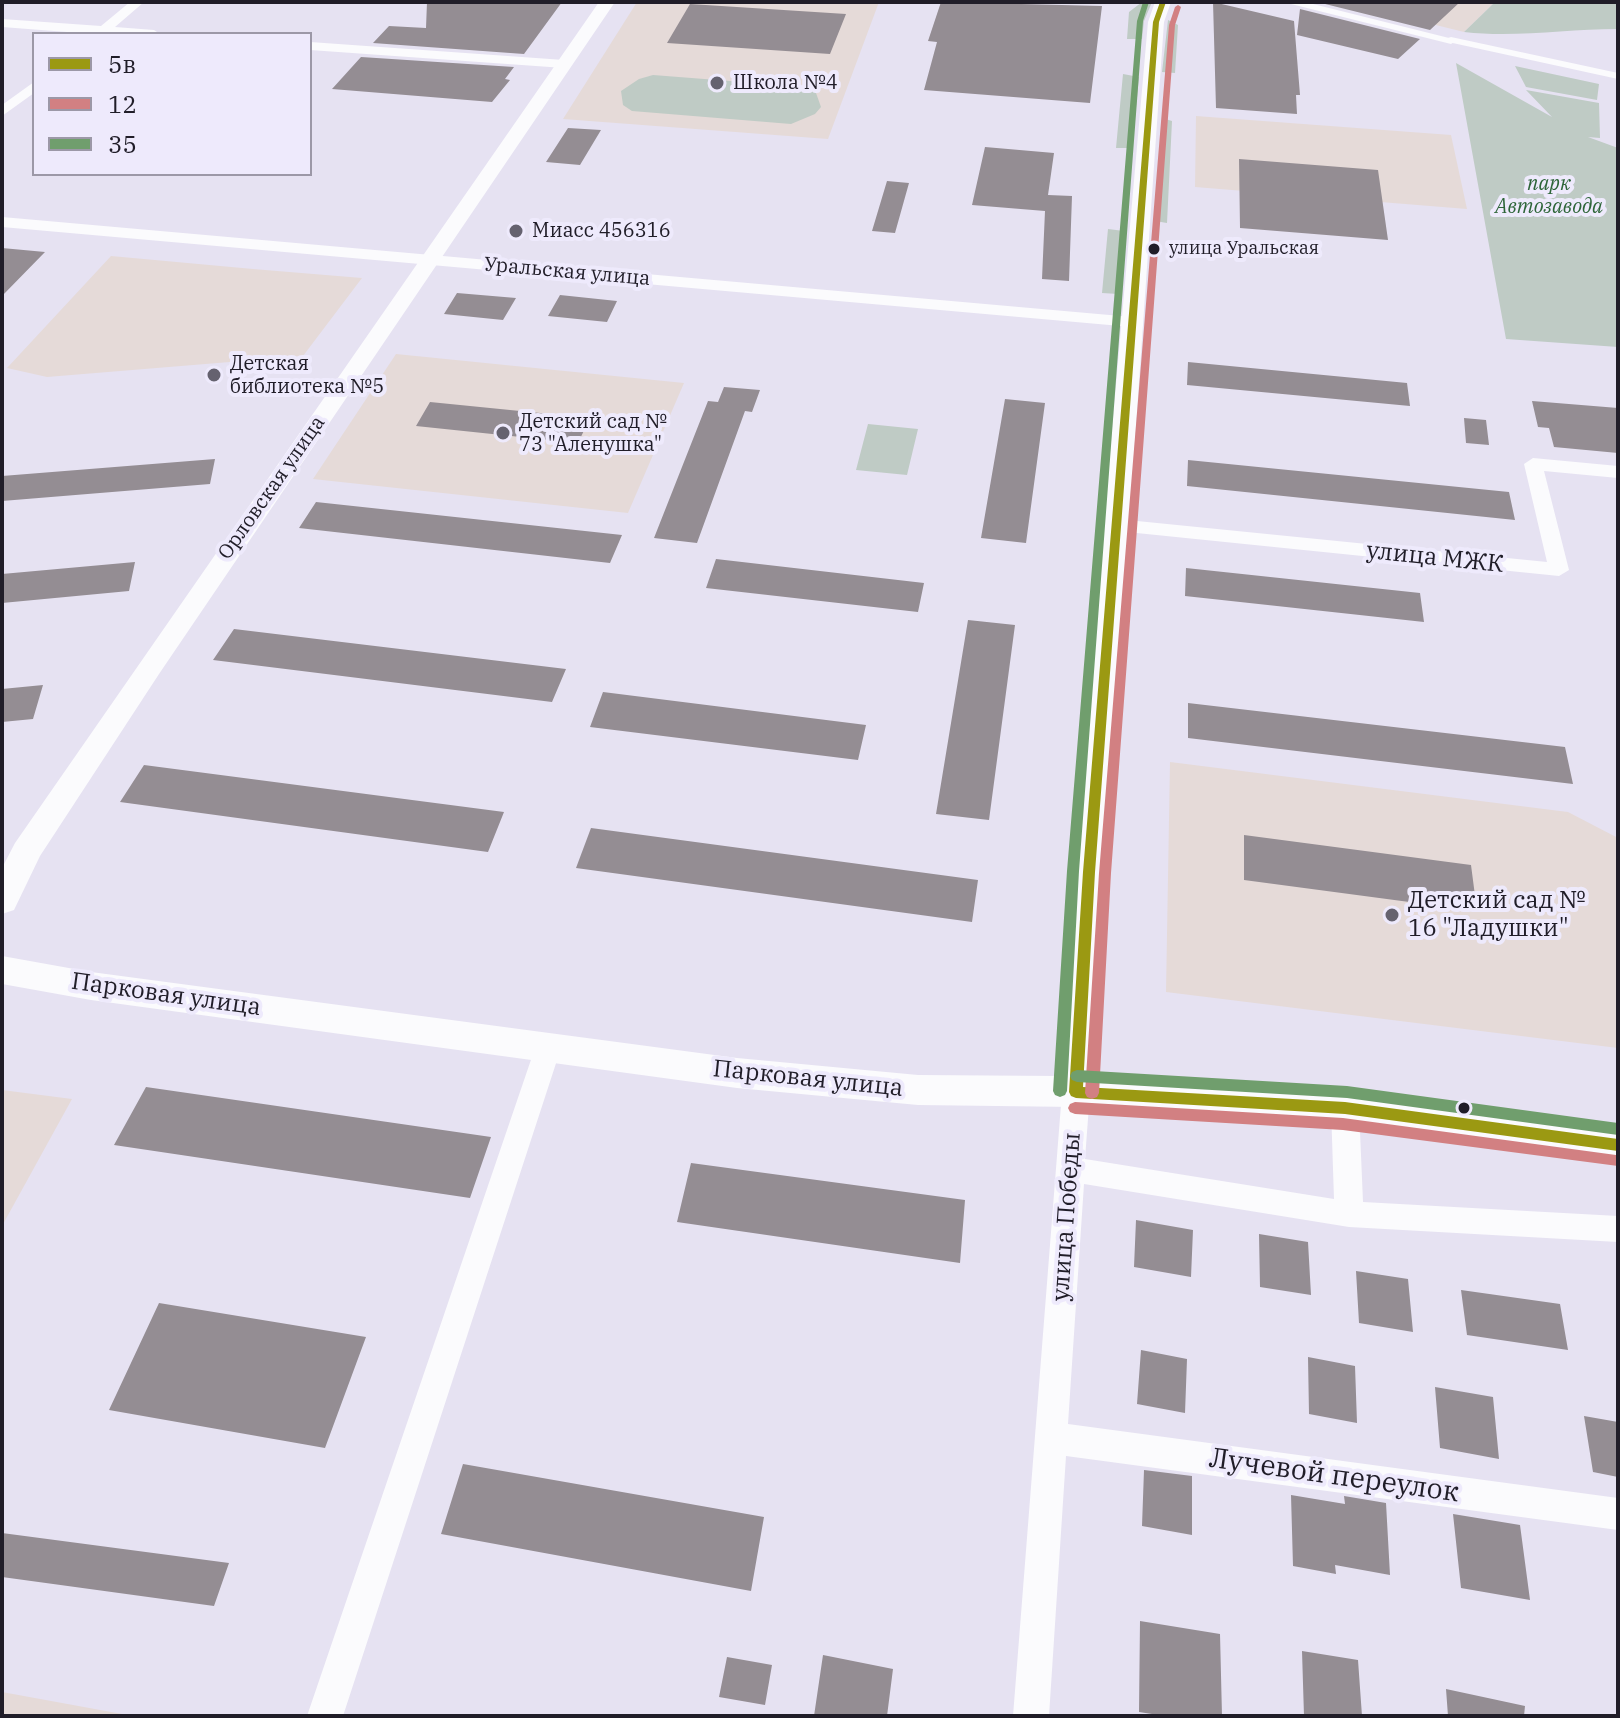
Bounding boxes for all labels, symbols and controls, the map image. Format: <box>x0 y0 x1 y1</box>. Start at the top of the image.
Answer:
legend <box>32 32 312 176</box>
text: 5в <box>108 48 136 80</box>
place label: Школа №4 <box>733 71 838 95</box>
marker: Школа №4 <box>708 74 726 92</box>
text: 12 <box>108 88 137 120</box>
text: 35 <box>108 128 137 160</box>
park label: парк Автозавода <box>1495 172 1603 219</box>
place label: Миасс 456316 <box>532 219 671 243</box>
marker: Миасс 456316 <box>507 222 525 240</box>
place label: улица Уральская <box>1169 238 1319 260</box>
marker: улица Уральская <box>1146 241 1162 257</box>
street label: Уральская улица <box>483 253 651 291</box>
place label: Детская библиотека №5 <box>230 352 384 399</box>
marker: Детская библиотека №5 <box>205 366 223 384</box>
place label: Детский сад № 73 "Аленушка" <box>519 410 667 457</box>
street label: Орловская улица <box>214 412 330 564</box>
marker: Детский сад № 73 "Аленушка" <box>494 424 512 442</box>
street label: улица МЖК <box>1365 536 1505 580</box>
place label: Детский сад № 16 "Ладушки" <box>1408 887 1586 943</box>
marker: Детский сад № 16 "Ладушки" <box>1383 906 1401 924</box>
street label: Парковая улица <box>69 967 263 1023</box>
street label: Парковая улица <box>711 1055 905 1103</box>
unlabelled marker <box>1456 1100 1472 1116</box>
street label: улица Победы <box>1047 1132 1087 1302</box>
street label: Лучевой переулок <box>1207 1442 1461 1510</box>

